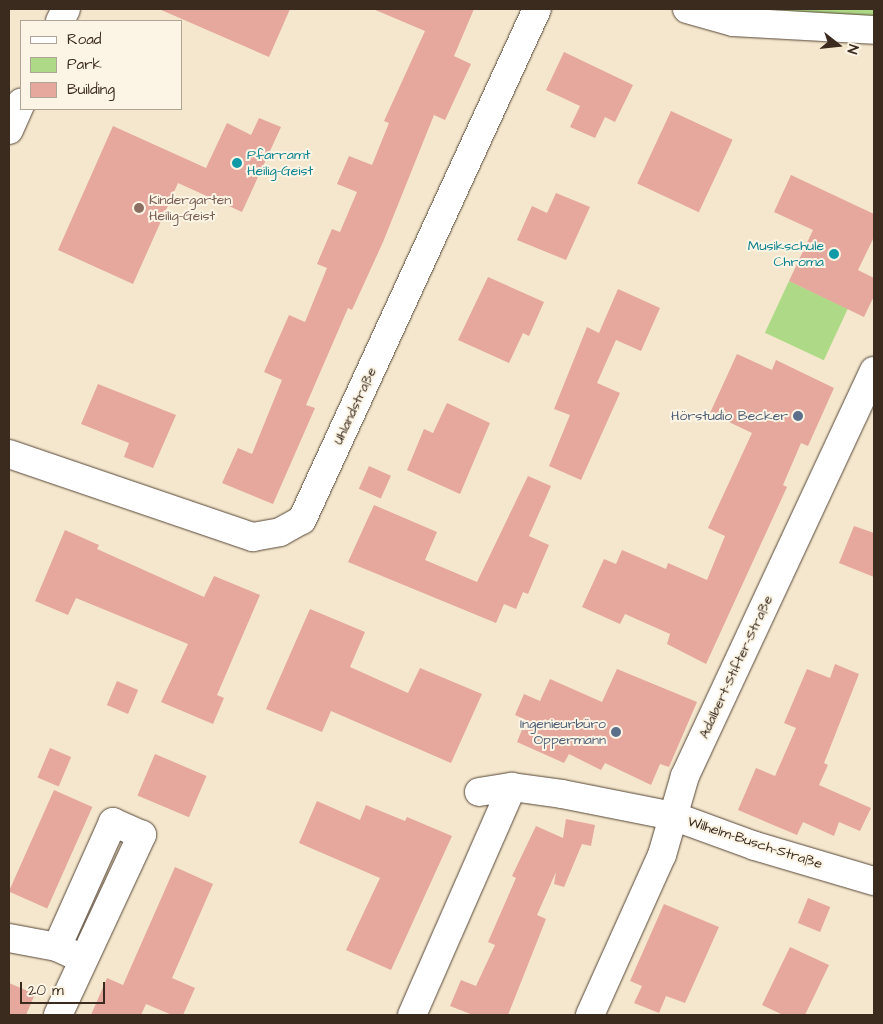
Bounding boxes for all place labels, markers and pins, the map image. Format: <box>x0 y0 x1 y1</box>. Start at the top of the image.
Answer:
place label: Pfarramt Heilig-Geist <box>247 147 313 180</box>
marker: Pfarramt Heilig-Geist <box>231 157 243 169</box>
place label: Kindergarten Heilig-Geist <box>149 192 231 224</box>
marker: Kindergarten Heilig-Geist <box>133 202 145 214</box>
place label: Musikschule Chroma <box>748 238 824 270</box>
marker: Musikschule Chroma <box>828 248 840 260</box>
place label: Hörstudio Becker <box>671 408 788 424</box>
marker: Hörstudio Becker <box>792 410 804 422</box>
place label: Ingenieurbüro Oppermann <box>520 716 606 749</box>
marker: Ingenieurbüro Oppermann <box>610 726 622 738</box>

